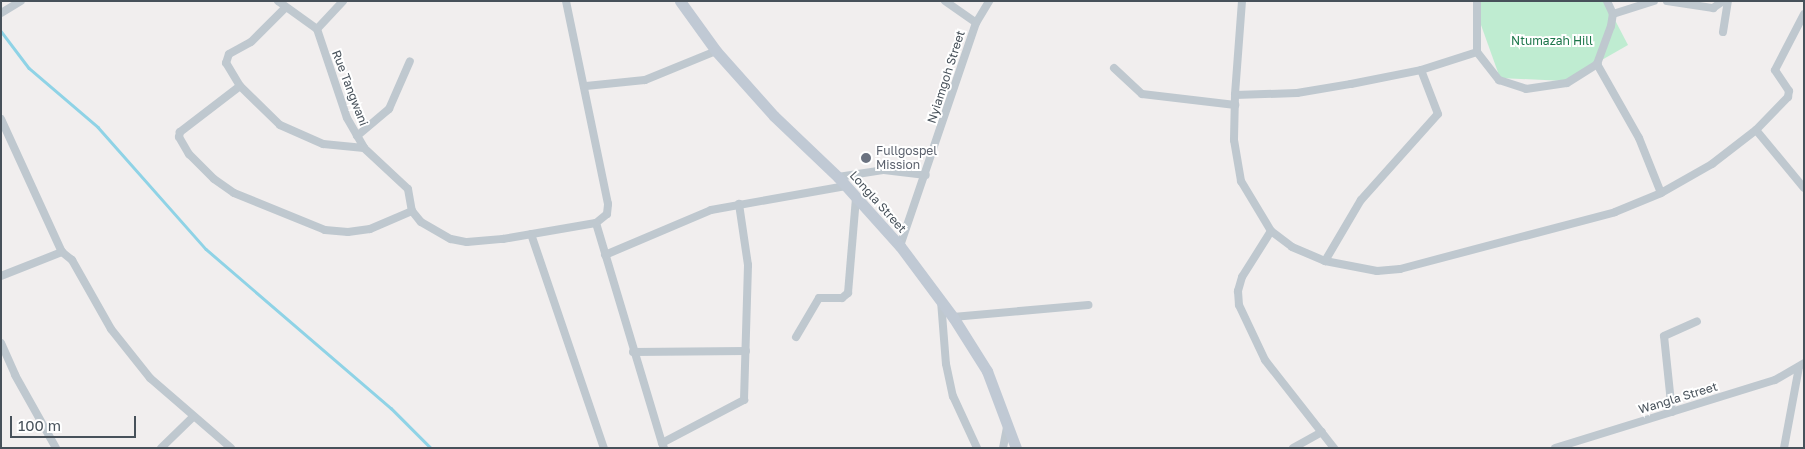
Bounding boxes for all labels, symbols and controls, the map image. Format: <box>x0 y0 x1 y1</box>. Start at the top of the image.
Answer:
street label: Nyiamgoh Street <box>924 29 968 125</box>
park label: Ntumazah Hill <box>1511 34 1593 48</box>
street label: Rue Tangwani <box>329 48 371 128</box>
place label: Fullgospel Mission <box>876 144 937 172</box>
marker: Fullgospel Mission <box>860 152 872 164</box>
street label: Longla Street <box>847 168 909 236</box>
street label: Wangla Street <box>1637 379 1719 417</box>
scale bar <box>12 406 139 438</box>
text: 100 m <box>18 416 61 434</box>

